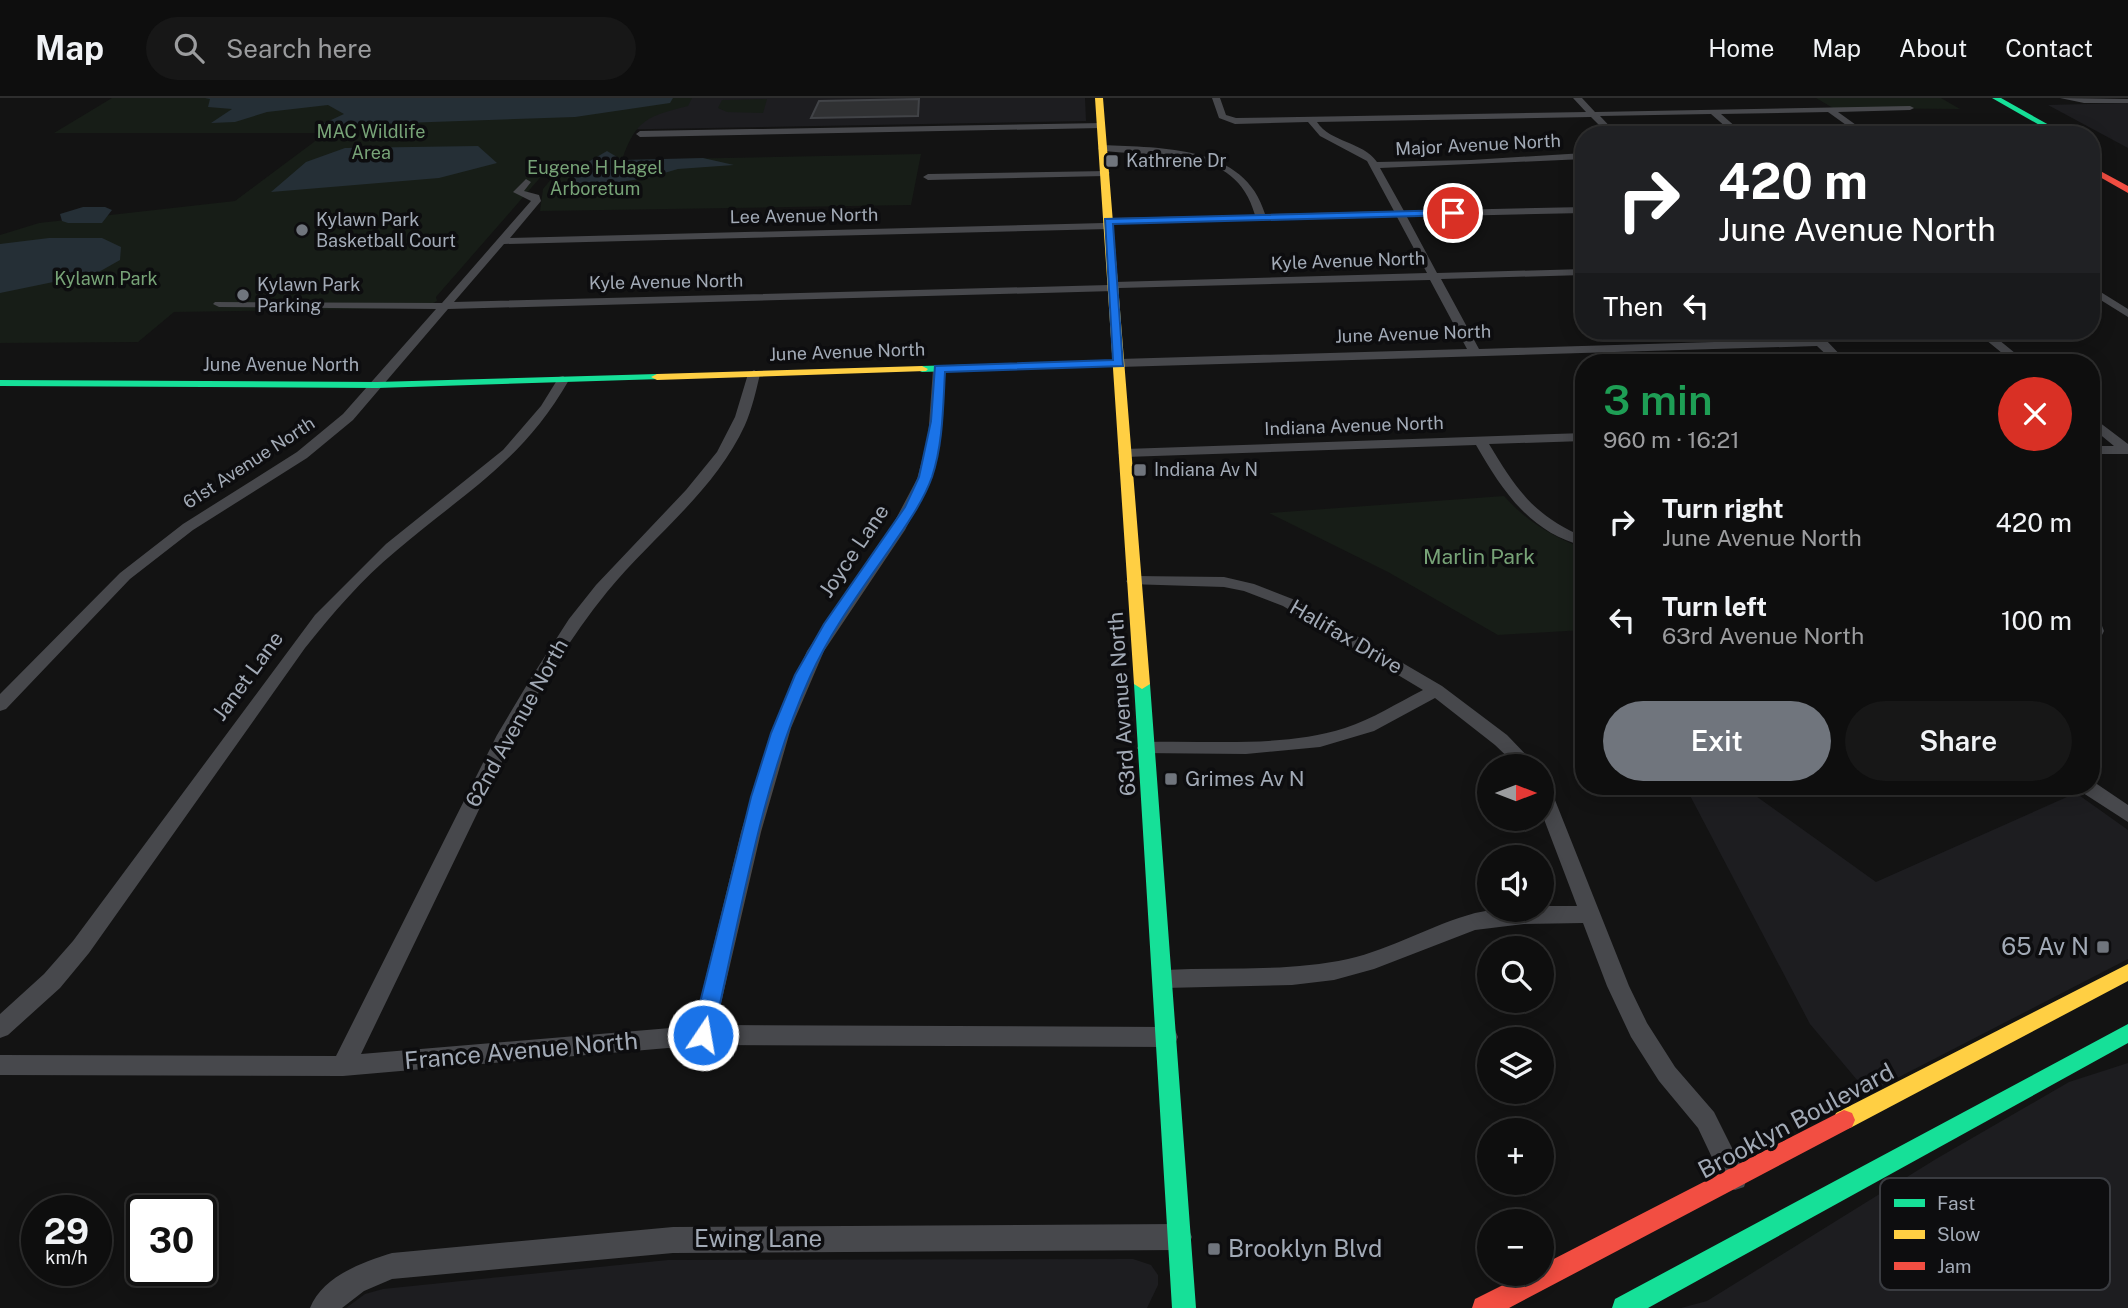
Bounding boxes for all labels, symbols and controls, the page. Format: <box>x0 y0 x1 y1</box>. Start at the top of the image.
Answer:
search box <box>146 17 636 80</box>
text: Map <box>35 29 104 67</box>
icon: search <box>170 29 208 67</box>
text: Search here <box>226 33 372 64</box>
text: Home <box>1708 34 1774 62</box>
text: Map <box>1812 34 1861 62</box>
text: About <box>1899 34 1967 62</box>
text: Contact <box>2005 34 2093 62</box>
park label: MAC Wildlife Area <box>316 121 426 163</box>
street label: Major Avenue North <box>1395 130 1561 159</box>
place label: Kathrene Dr <box>1126 150 1227 171</box>
text: 420 m <box>1718 152 1868 210</box>
marker: Kathrene Dr <box>1104 153 1120 169</box>
icon: right <box>1603 154 1694 245</box>
park label: Eugene H Hagel Arboretum <box>527 157 663 199</box>
pin <box>1423 183 1483 243</box>
icon: arrive <box>1434 194 1472 232</box>
street label: Lee Avenue North <box>730 204 878 227</box>
place label: Kylawn Park Basketball Court <box>316 209 456 251</box>
text: June Avenue North <box>1718 211 1996 248</box>
marker: Kylawn Park Basketball Court <box>294 222 310 238</box>
street label: Kyle Avenue North <box>1270 247 1426 274</box>
park label: Kylawn Park <box>54 268 158 289</box>
street label: Kyle Avenue North <box>589 270 743 293</box>
place label: Kylawn Park Parking <box>257 274 360 316</box>
marker: Kylawn Park Parking <box>235 287 251 303</box>
icon: left <box>1677 287 1715 325</box>
text: Then <box>1603 291 1663 322</box>
street label: June Avenue North <box>1335 320 1491 347</box>
street label: June Avenue North <box>769 338 925 365</box>
street label: June Avenue North <box>203 354 359 375</box>
text: 3 min <box>1603 375 1713 424</box>
button: close <box>1998 377 2072 451</box>
street label: 61st Avenue North <box>179 412 318 513</box>
street label: Indiana Avenue North <box>1264 412 1444 439</box>
text: 960 m · 16:21 <box>1603 426 1740 453</box>
place label: Indiana Av N <box>1154 459 1258 480</box>
marker: Indiana Av N <box>1132 462 1148 478</box>
text: Turn right <box>1662 493 1784 524</box>
street label: Joyce Lane <box>813 500 894 602</box>
icon: right <box>1603 503 1641 541</box>
text: 420 m <box>1995 507 2072 538</box>
text: June Avenue North <box>1662 524 1862 551</box>
park label: Marlin Park <box>1423 544 1535 569</box>
text: Turn left <box>1662 591 1767 622</box>
street label: Halifax Drive <box>1285 594 1407 679</box>
icon: left <box>1603 601 1641 639</box>
text: 100 m <box>2001 605 2072 636</box>
street label: 63rd Avenue North <box>1103 611 1140 797</box>
text: 63rd Avenue North <box>1662 622 1864 649</box>
street label: Janet Lane <box>207 626 288 725</box>
street label: 62nd Avenue North <box>460 634 573 811</box>
button: Exit <box>1603 701 1831 781</box>
button: Share <box>1845 701 2072 781</box>
north arrow <box>1477 754 1554 831</box>
map controls <box>1477 754 1554 1286</box>
place label: Grimes Av N <box>1185 766 1305 791</box>
marker: Grimes Av N <box>1163 771 1179 787</box>
button: sound <box>1477 845 1554 922</box>
place label: 65 Av N <box>2001 932 2089 960</box>
button: search <box>1477 936 1554 1013</box>
marker: 65 Av N <box>2095 939 2111 955</box>
position arrow <box>666 998 740 1072</box>
street label: France Avenue North <box>403 1026 639 1074</box>
button: layers <box>1477 1027 1554 1104</box>
street label: Brooklyn Boulevard <box>1693 1057 1898 1184</box>
button: + <box>1477 1118 1554 1195</box>
legend <box>1880 1178 2110 1290</box>
text: Fast <box>1937 1192 1975 1214</box>
speed limit sign: 30 <box>126 1195 217 1286</box>
button: − <box>1477 1209 1554 1286</box>
text: 29 <box>44 1211 89 1252</box>
text: Slow <box>1937 1223 1981 1245</box>
street label: Ewing Lane <box>694 1224 822 1252</box>
place label: Brooklyn Blvd <box>1228 1234 1382 1262</box>
marker: Brooklyn Blvd <box>1206 1241 1222 1257</box>
text: km/h <box>45 1247 88 1268</box>
text: Jam <box>1937 1255 1971 1277</box>

